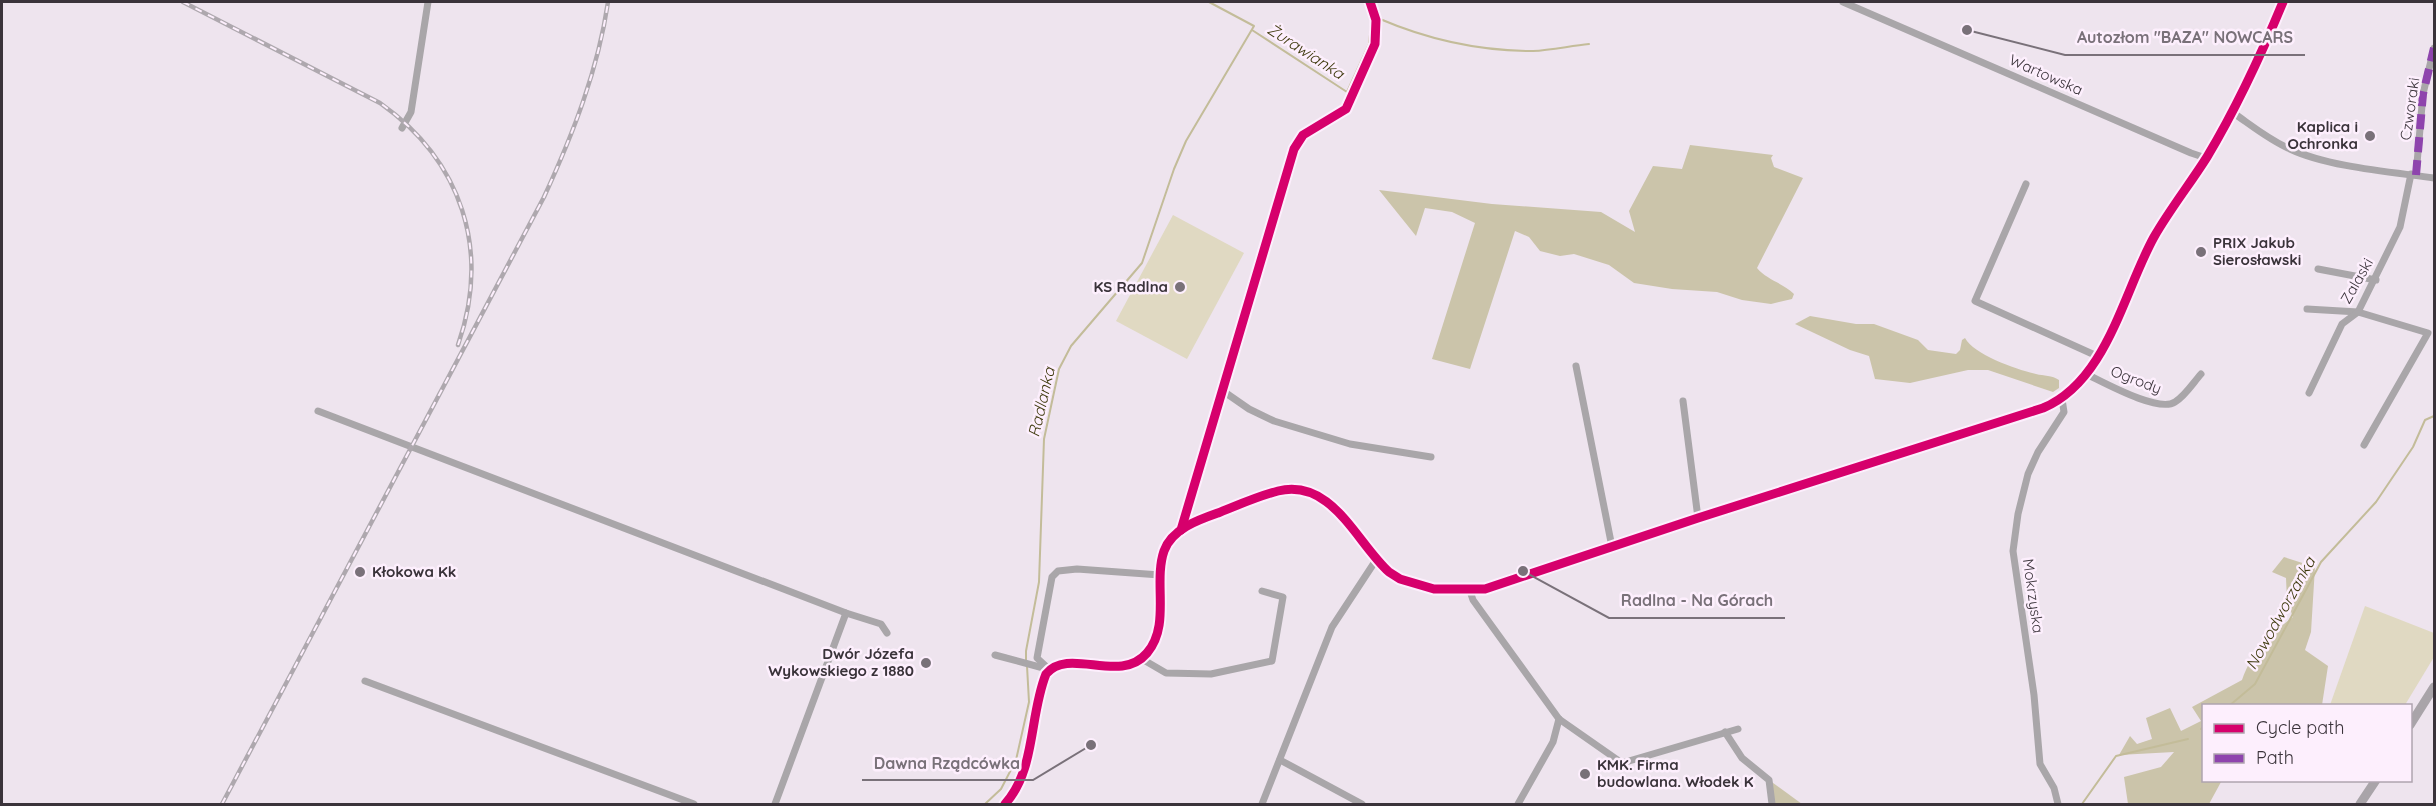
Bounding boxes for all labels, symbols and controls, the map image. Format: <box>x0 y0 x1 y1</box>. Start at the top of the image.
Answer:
water label: Żurawianka <box>1264 19 1349 84</box>
callout: Autozłom "BAZA" NOWCARS <box>2065 21 2305 55</box>
text: Autozłom "BAZA" NOWCARS <box>2077 27 2293 47</box>
street label: Wartowska <box>2006 50 2086 99</box>
street label: Czworaki <box>2396 76 2423 142</box>
place label: Kaplica i Ochronka <box>2288 117 2358 153</box>
marker: Kaplica i Ochronka <box>2363 129 2377 143</box>
place label: PRIX Jakub Sierosławski <box>2213 233 2301 269</box>
marker: PRIX Jakub Sierosławski <box>2194 245 2208 259</box>
street label: Zalaski <box>2336 255 2377 307</box>
place label: KS Radlna <box>1094 277 1168 296</box>
marker: KS Radlna <box>1173 280 1187 294</box>
street label: Ogrody <box>2108 361 2164 398</box>
water label: Radlanka <box>1023 364 1059 439</box>
water label: Nowodworzanka <box>2241 552 2320 673</box>
street label: Mokrzyska <box>2019 558 2048 634</box>
place label: Kłokowa Kk <box>372 562 456 581</box>
marker: Kłokowa Kk <box>353 565 367 579</box>
callout: Radlna - Na Górach <box>1609 584 1785 618</box>
text: Radlna - Na Górach <box>1621 590 1773 610</box>
place label: Dwór Józefa Wykowskiego z 1880 <box>768 644 914 680</box>
marker: Dwór Józefa Wykowskiego z 1880 <box>919 656 933 670</box>
legend <box>2202 704 2412 782</box>
text: Cycle path <box>2256 716 2344 739</box>
callout: Dawna Rządcówka <box>862 746 1033 780</box>
text: Path <box>2256 746 2294 769</box>
text: Dawna Rządcówka <box>874 753 1020 773</box>
place label: KMK. Firma budowlana. Włodek K <box>1597 755 1754 791</box>
marker: KMK. Firma budowlana. Włodek K <box>1578 767 1592 781</box>

